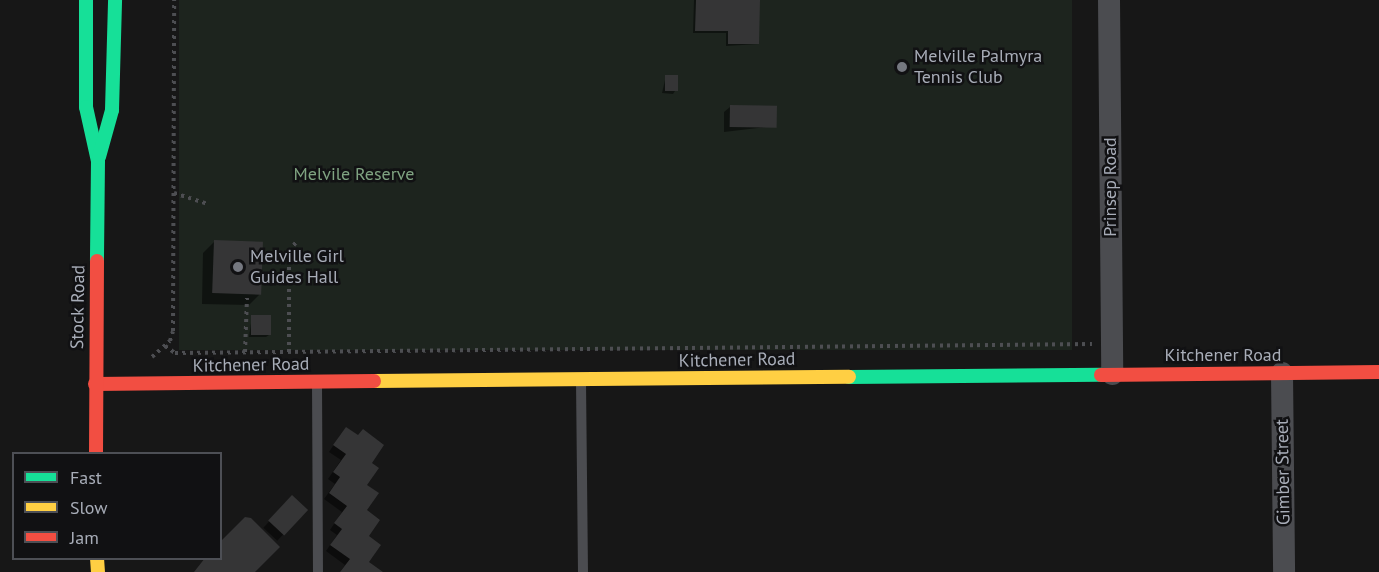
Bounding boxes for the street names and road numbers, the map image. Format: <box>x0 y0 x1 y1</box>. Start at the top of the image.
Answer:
street label: Prinsep Road <box>1099 137 1121 237</box>
street label: Stock Road <box>66 264 90 350</box>
street label: Kitchener Road <box>1165 344 1281 366</box>
street label: Kitchener Road <box>678 348 796 372</box>
street label: Kitchener Road <box>192 353 310 377</box>
street label: Gimber Street <box>1271 419 1295 525</box>

